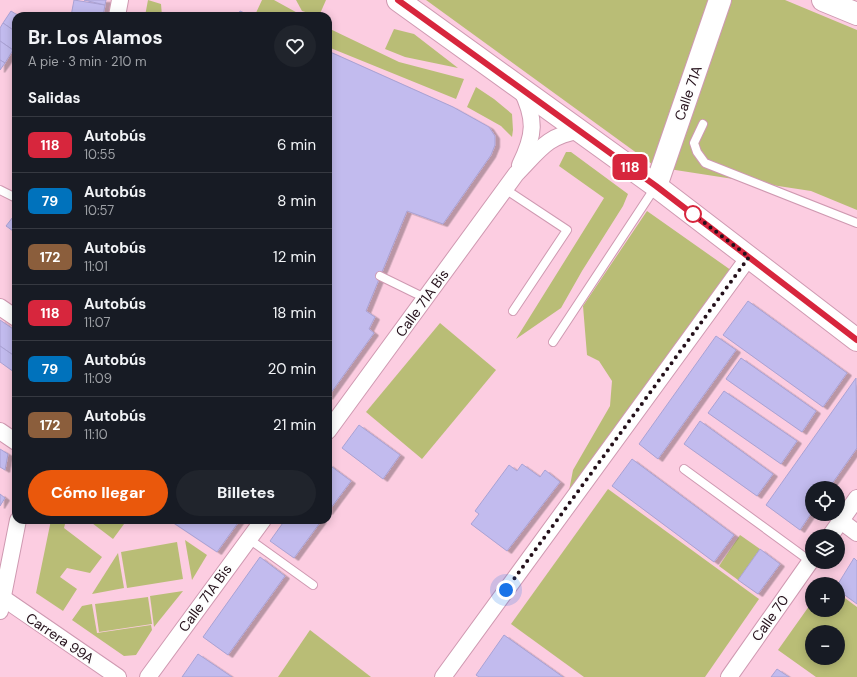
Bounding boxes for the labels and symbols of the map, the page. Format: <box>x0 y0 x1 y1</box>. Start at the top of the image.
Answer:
street label: Calle 71A <box>670 63 706 123</box>
line badge: 118 <box>607 154 653 180</box>
unlabelled marker <box>684 205 702 223</box>
street label: Calle 71A Bis <box>391 266 453 340</box>
street label: Calle 71A Bis <box>174 561 236 635</box>
your location <box>496 580 516 600</box>
street label: Calle 70 <box>748 591 792 645</box>
street label: Carrera 99A <box>22 609 98 667</box>

